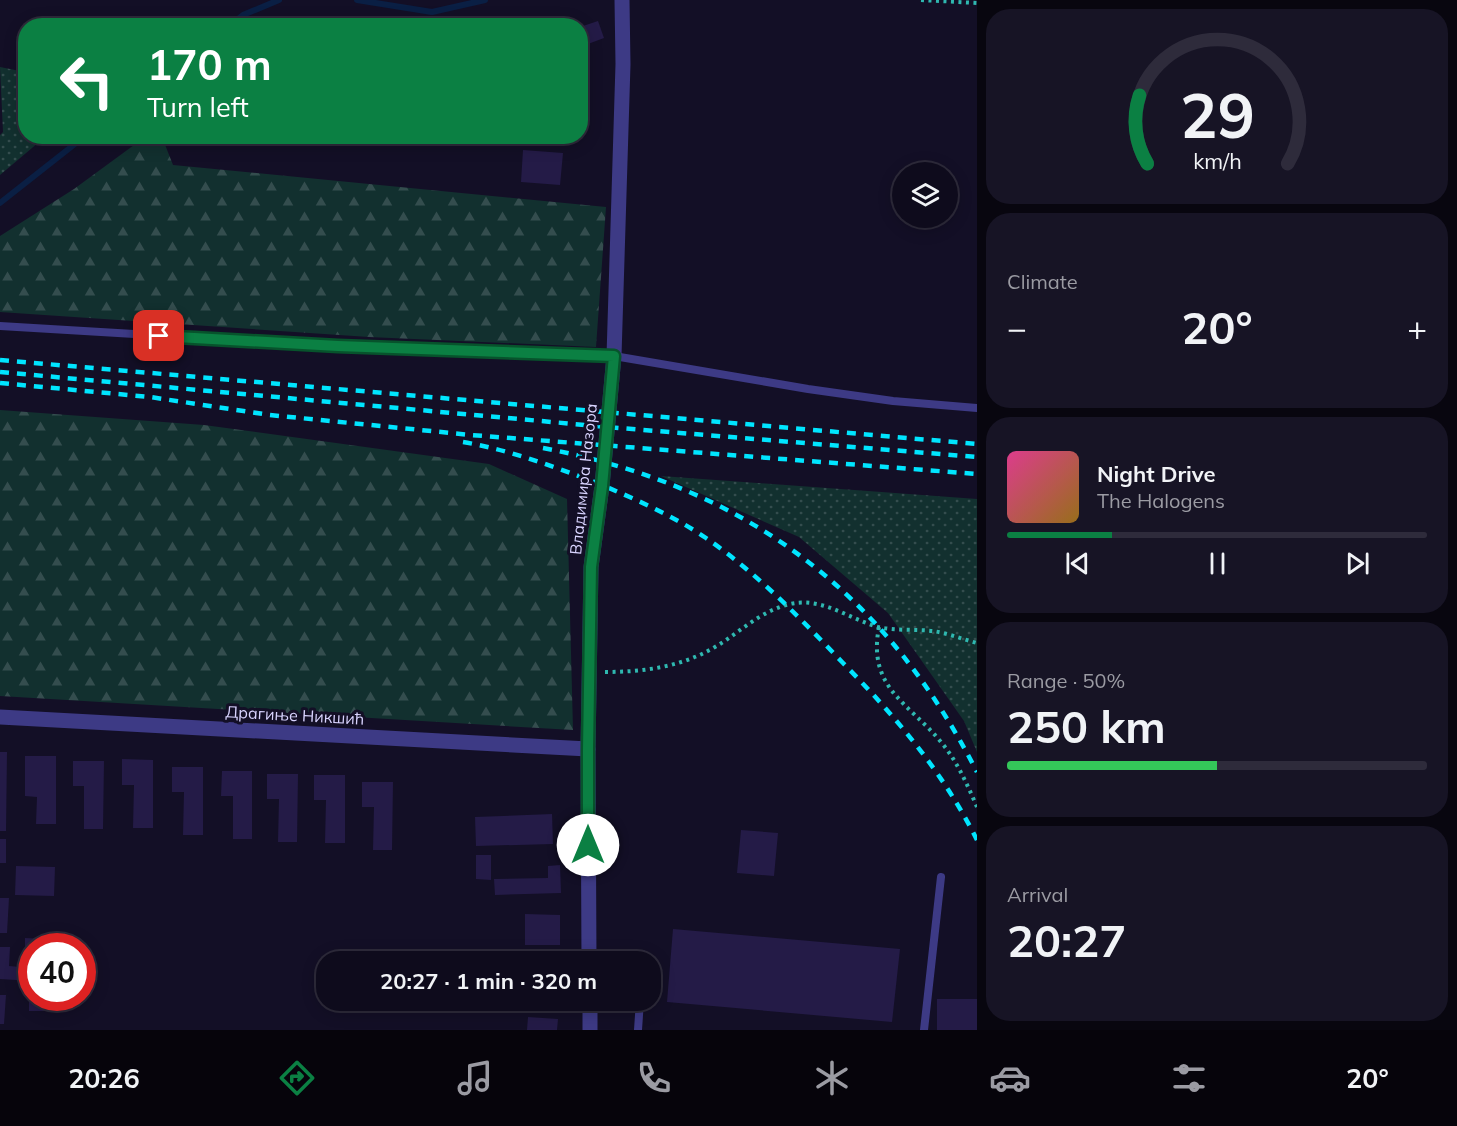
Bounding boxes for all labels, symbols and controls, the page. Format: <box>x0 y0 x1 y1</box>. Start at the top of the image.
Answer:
text: 170 m <box>147 38 272 91</box>
icon: left <box>48 42 126 120</box>
text: 29 <box>1180 75 1254 154</box>
text: Turn left <box>147 90 249 124</box>
text: km/h <box>1193 147 1241 174</box>
map controls <box>892 162 958 228</box>
button: layers <box>892 162 958 228</box>
text: Climate <box>1007 269 1078 294</box>
text: 20° <box>1181 299 1253 355</box>
text: − <box>1007 307 1027 348</box>
text: + <box>1407 307 1427 348</box>
pin <box>133 310 184 361</box>
icon: arrive <box>142 319 175 352</box>
street label: Владимира Назора <box>565 402 601 556</box>
text: Night Drive <box>1097 460 1216 488</box>
text: The Halogens <box>1097 488 1225 513</box>
icon: previous <box>1061 547 1094 580</box>
icon: pause <box>1201 547 1234 580</box>
icon: next <box>1341 547 1374 580</box>
text: Range · 50% <box>1007 668 1125 693</box>
text: 250 km <box>1007 698 1166 754</box>
street label: Драгиње Никшић <box>225 701 365 729</box>
position arrow <box>556 813 620 877</box>
text: Arrival <box>1007 882 1068 907</box>
text: 20:27 <box>1007 912 1126 968</box>
speed limit sign: 40 <box>18 933 96 1011</box>
text: 20:27 · 1 min · 320 m <box>380 967 597 995</box>
icon: directions <box>276 1057 318 1099</box>
icon: music <box>454 1057 496 1099</box>
icon: phone <box>633 1057 675 1099</box>
icon: climate <box>811 1057 853 1099</box>
icon: car <box>989 1057 1031 1099</box>
icon: filters <box>1168 1057 1210 1099</box>
text: 20:26 <box>68 1061 140 1095</box>
text: 20° <box>1346 1061 1389 1095</box>

